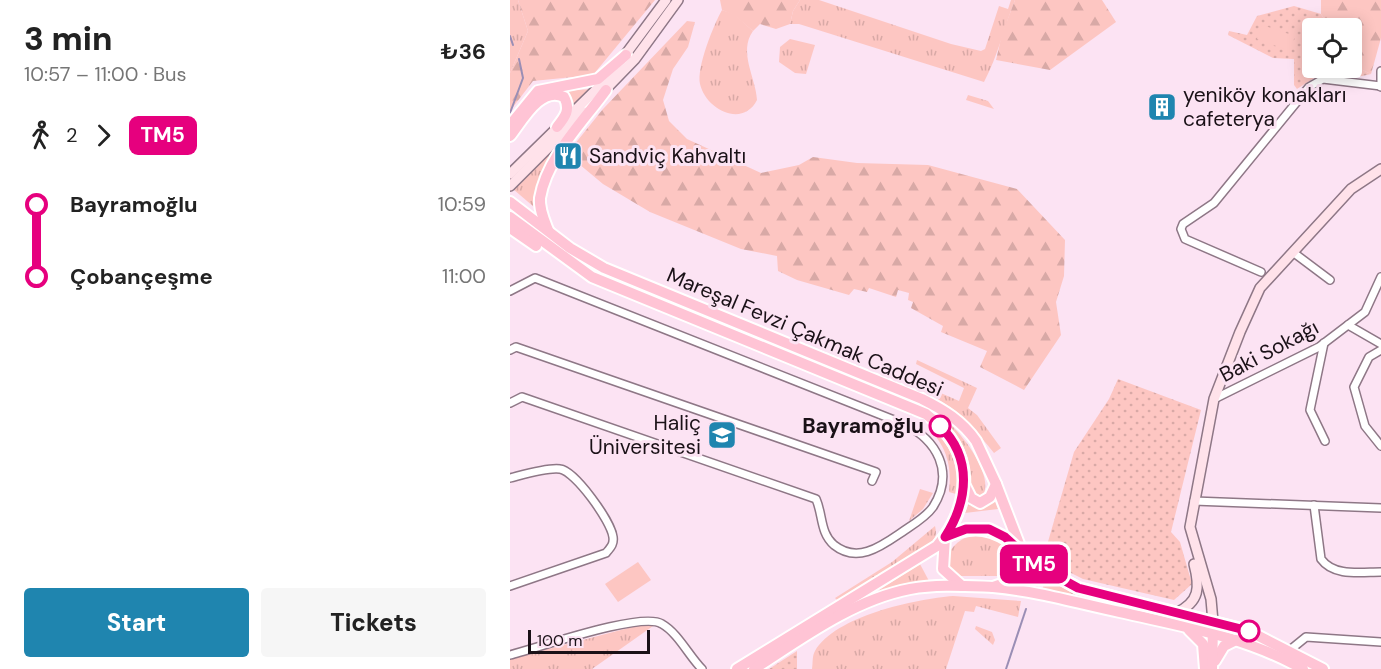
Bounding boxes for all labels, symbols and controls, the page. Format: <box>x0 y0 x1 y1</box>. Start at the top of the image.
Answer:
text: 3 min <box>24 17 112 60</box>
map controls <box>1302 18 1362 78</box>
button: locate <box>1302 18 1362 78</box>
text: ₺36 <box>441 37 486 66</box>
text: 10:57 – 11:00 · Bus <box>24 61 187 87</box>
place label: yeniköy konakları cafeterya <box>1183 81 1346 133</box>
building icon: yeniköy konakları cafeterya <box>1146 91 1178 123</box>
icon: walk <box>24 119 57 152</box>
icon: forward <box>87 119 120 152</box>
text: TM5 <box>141 121 185 149</box>
text: 2 <box>66 122 78 148</box>
restaurant icon: Sandviç Kahvaltı <box>552 140 584 172</box>
place label: Sandviç Kahvaltı <box>589 142 746 170</box>
text: Bayramoğlu <box>70 190 198 219</box>
text: 10:59 <box>438 191 486 217</box>
street label: Mareşal Fevzi Çakmak Caddesi <box>662 261 948 403</box>
text: Çobançeşme <box>70 262 213 291</box>
text: 11:00 <box>442 263 486 289</box>
street label: Baki Sokağı <box>1215 313 1323 389</box>
place label: Haliç Üniversitesi <box>589 409 701 461</box>
place label: Bayramoğlu <box>802 412 924 440</box>
marker: Bayramoğlu <box>929 415 951 437</box>
school or university icon: Haliç Üniversitesi <box>706 419 738 451</box>
line badge: TM5 <box>1000 544 1068 584</box>
text: TM5 <box>1012 550 1056 578</box>
button: Start <box>24 588 249 657</box>
button: Tickets <box>261 588 486 657</box>
unlabelled marker <box>1238 620 1260 642</box>
scale bar <box>528 627 650 654</box>
text: 100 m <box>537 630 582 651</box>

